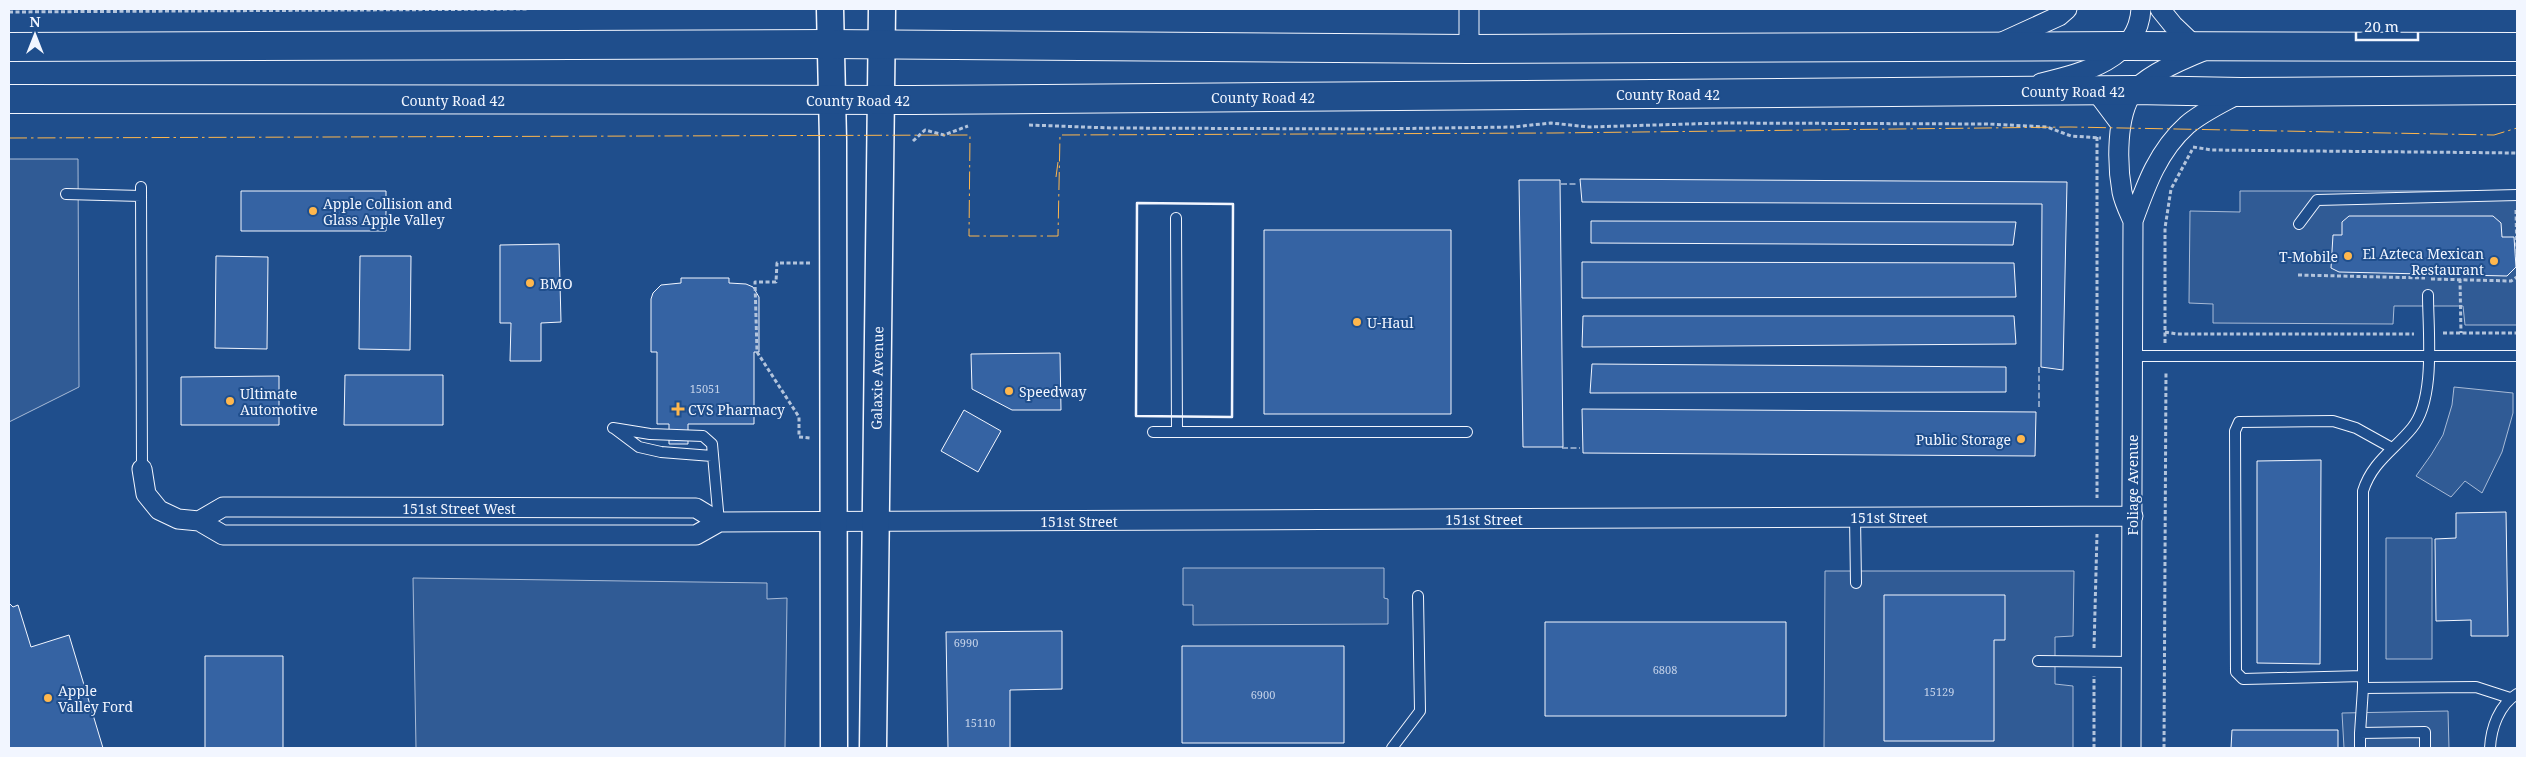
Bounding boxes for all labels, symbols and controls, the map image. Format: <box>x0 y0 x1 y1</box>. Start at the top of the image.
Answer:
north arrow <box>10 10 60 60</box>
scale bar <box>2356 10 2418 42</box>
text: N <box>29 12 41 31</box>
text: 20 m <box>2364 16 2399 36</box>
street label: County Road 42 <box>2021 82 2125 101</box>
street label: County Road 42 <box>1616 85 1720 104</box>
street label: County Road 42 <box>1211 88 1315 107</box>
street label: County Road 42 <box>401 91 505 110</box>
street label: County Road 42 <box>806 91 910 110</box>
place label: Apple Collision and Glass Apple Valley <box>323 194 453 229</box>
marker: Apple Collision and Glass Apple Valley <box>307 205 319 217</box>
place label: El Azteca Mexican Restaurant <box>2362 244 2484 279</box>
place label: T-Mobile <box>2279 247 2338 266</box>
marker: T-Mobile <box>2342 250 2354 262</box>
marker: El Azteca Mexican Restaurant <box>2488 255 2500 267</box>
place label: BMO <box>540 274 573 293</box>
marker: BMO <box>524 277 536 289</box>
place label: U-Haul <box>1367 313 1414 332</box>
marker: U-Haul <box>1351 316 1363 328</box>
street label: Galaxie Avenue <box>867 326 887 430</box>
house number: 15051 <box>690 381 720 396</box>
place label: Speedway <box>1019 382 1086 401</box>
place label: Ultimate Automotive <box>240 384 318 419</box>
marker: Speedway <box>1003 385 1015 397</box>
marker: Ultimate Automotive <box>224 395 236 407</box>
place label: CVS Pharmacy <box>688 400 785 419</box>
marker: CVS Pharmacy <box>672 403 684 415</box>
place label: Public Storage <box>1916 430 2011 449</box>
marker: Public Storage <box>2015 433 2027 445</box>
street label: Foliage Avenue <box>2123 434 2142 536</box>
street label: 151st Street West <box>402 499 516 518</box>
street label: 151st Street <box>1850 508 1928 527</box>
street label: 151st Street <box>1445 510 1523 529</box>
street label: 151st Street <box>1040 512 1118 531</box>
house number: 6990 <box>954 635 978 650</box>
house number: 6808 <box>1653 662 1677 677</box>
place label: Apple Valley Ford <box>58 681 134 716</box>
house number: 15129 <box>1924 684 1954 699</box>
house number: 6900 <box>1251 687 1275 702</box>
marker: Apple Valley Ford <box>42 692 54 704</box>
house number: 15110 <box>965 715 995 730</box>

